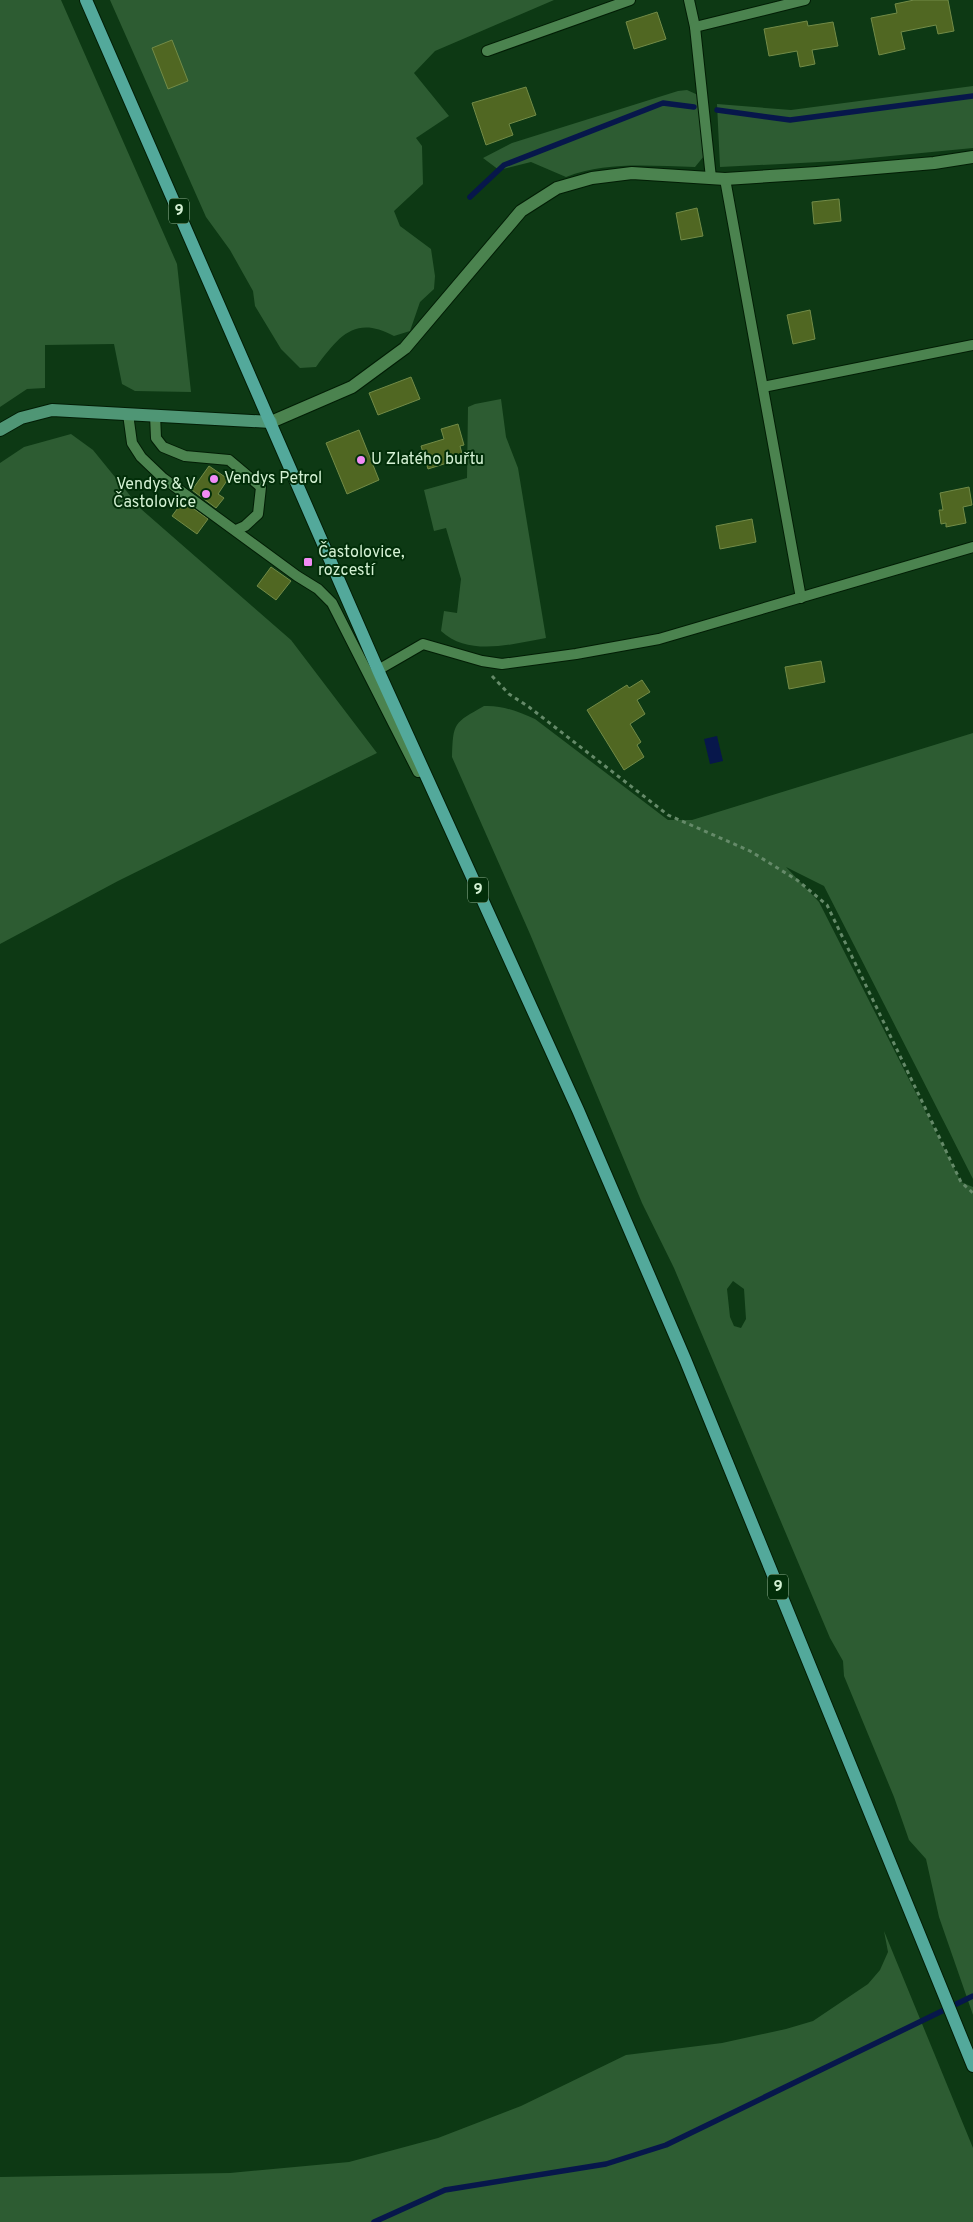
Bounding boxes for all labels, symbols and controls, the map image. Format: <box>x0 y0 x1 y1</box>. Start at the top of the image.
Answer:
road number: 9 <box>169 198 189 224</box>
place label: U Zlatého buřtu <box>371 450 484 470</box>
marker: U Zlatého buřtu <box>355 454 367 466</box>
place label: Vendys Petrol <box>224 469 322 489</box>
marker: Vendys Petrol <box>208 473 220 485</box>
place label: Vendys & V Častolovice <box>113 475 196 513</box>
marker: Vendys & V Častolovice <box>200 488 212 500</box>
place label: Častolovice, rozcestí <box>318 541 405 581</box>
marker: Častolovice, rozcestí <box>302 556 314 568</box>
road number: 9 <box>468 878 488 902</box>
road number: 9 <box>768 1574 788 1600</box>

